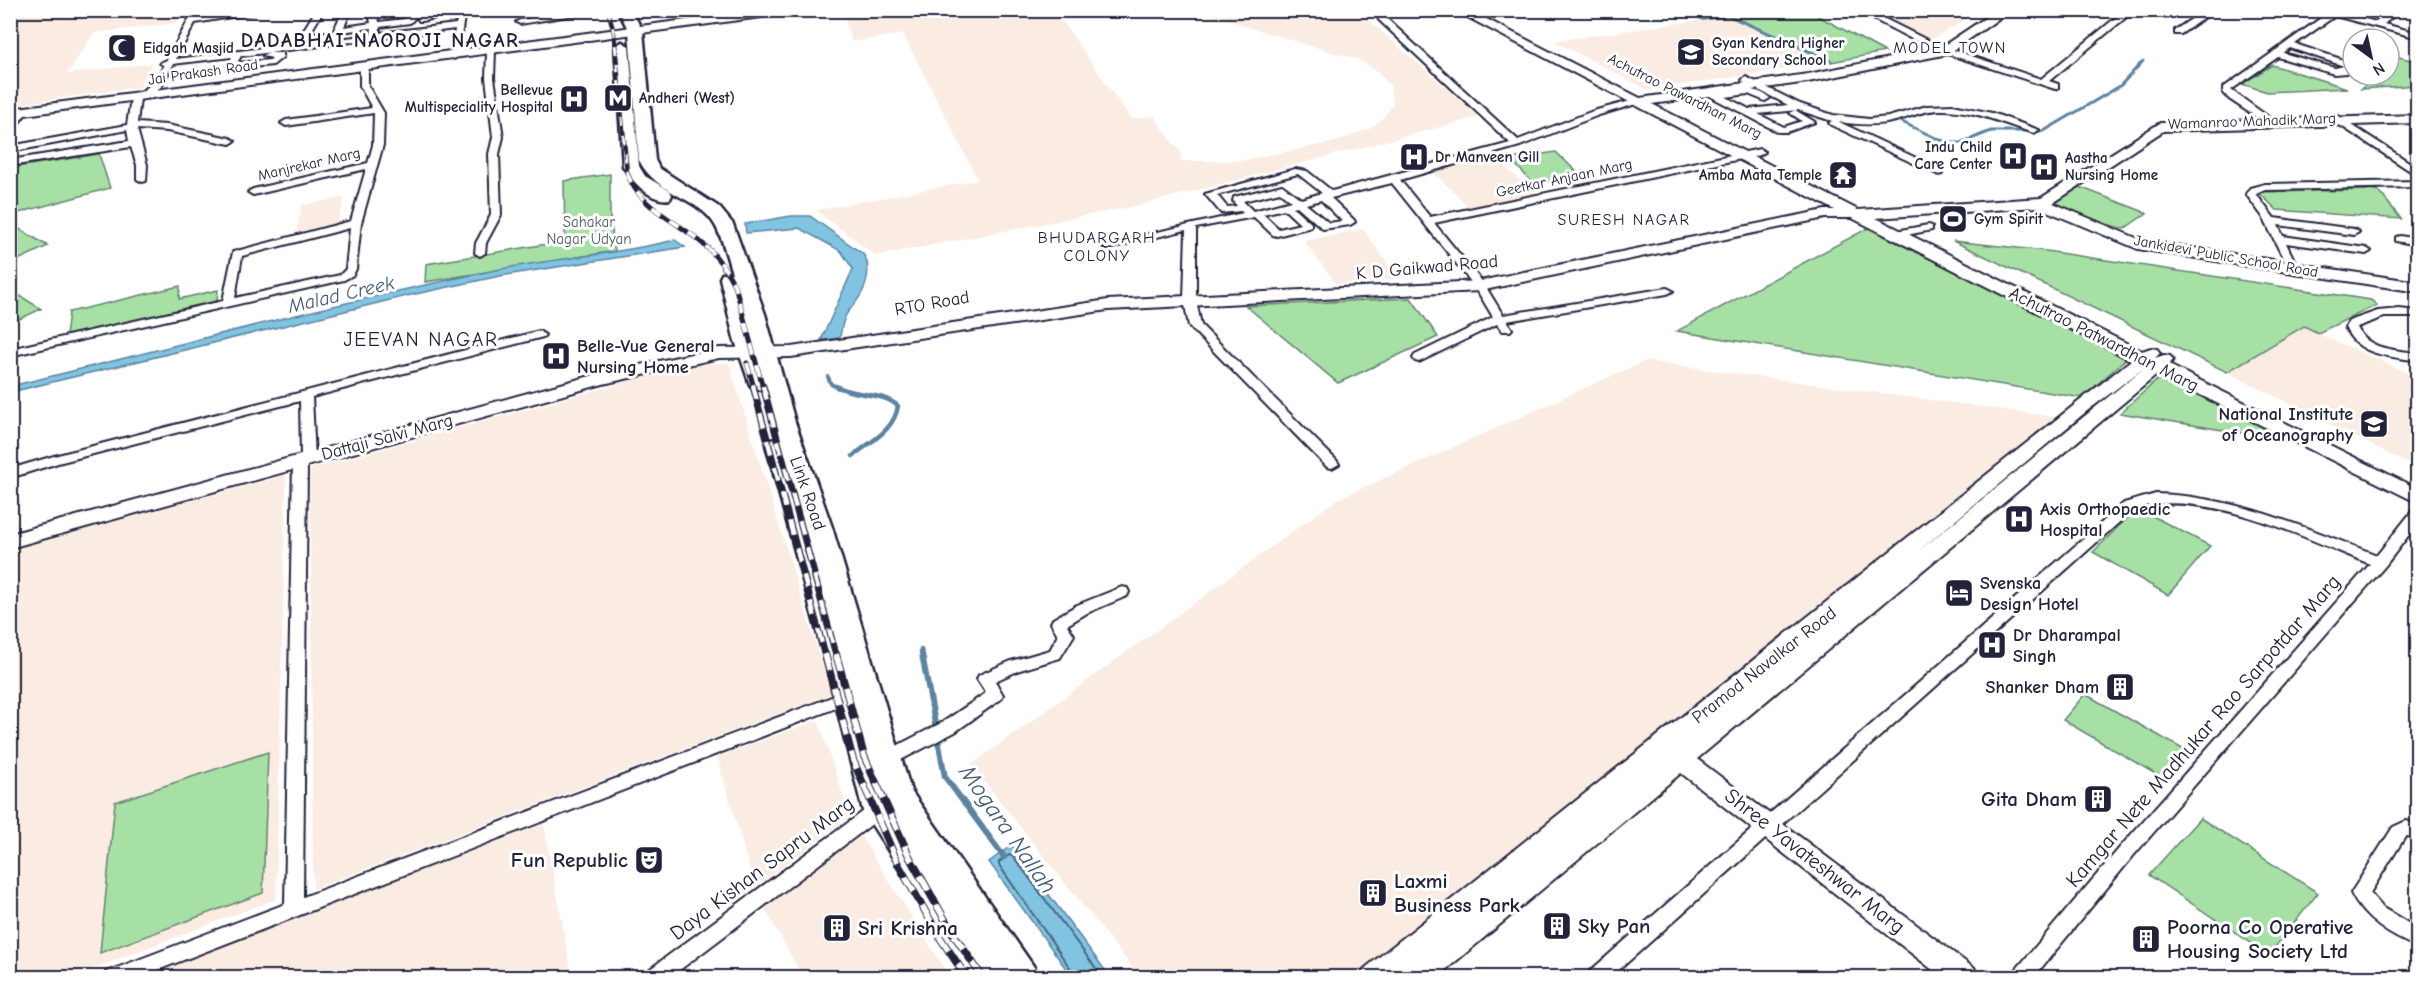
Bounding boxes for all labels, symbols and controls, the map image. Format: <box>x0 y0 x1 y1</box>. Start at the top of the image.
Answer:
north arrow <box>2341 27 2401 87</box>
district label: DADABHAI NAOROJI NAGAR <box>241 29 519 52</box>
mosque icon: Eidgah Masjid <box>106 32 138 64</box>
place label: Gyan Kendra Higher Secondary School <box>1712 34 1845 69</box>
school or university icon: Gyan Kendra Higher Secondary School <box>1675 36 1707 68</box>
place label: Eidgah Masjid <box>143 39 234 57</box>
district label: MODEL TOWN <box>1893 39 2007 57</box>
street label: Achutrao Pawardhan Marg <box>1605 49 1765 143</box>
street label: Jai Prakash Road <box>147 55 259 89</box>
text: N <box>2369 58 2388 79</box>
place label: Bellevue Multispeciality Hospital <box>405 81 553 116</box>
metro station icon: Andheri (West) <box>602 82 634 114</box>
hospital icon: Bellevue Multispeciality Hospital <box>558 83 590 115</box>
place label: Andheri (West) <box>639 89 735 107</box>
street label: Wamanrao Mahadik Marg <box>2168 109 2336 133</box>
place label: Indu Child Care Center <box>1915 138 1992 173</box>
hospital icon: Indu Child Care Center <box>1997 140 2029 172</box>
hospital icon: Dr Manveen Gill <box>1398 141 1430 173</box>
street label: Manjrekar Marg <box>256 143 362 185</box>
place label: Dr Manveen Gill <box>1435 148 1539 166</box>
place label: Aastha Nursing Home <box>2065 149 2158 184</box>
hospital icon: Aastha Nursing Home <box>2028 151 2060 183</box>
street label: Geetkar Anjaan Marg <box>1494 155 1634 201</box>
temple icon: Amba Mata Temple <box>1827 159 1859 191</box>
place label: Amba Mata Temple <box>1699 166 1822 184</box>
sports icon: Gym Spirit <box>1937 203 1969 235</box>
place label: Gym Spirit <box>1974 210 2044 228</box>
district label: SURESH NAGAR <box>1558 211 1690 229</box>
park label: Sahakar Nagar Udyan <box>546 213 632 248</box>
district label: BHUDARGARH COLONY <box>1038 229 1156 265</box>
street label: Jankidevi Public School Road <box>2132 231 2320 281</box>
street label: K D Gaikwad Road <box>1355 251 1499 284</box>
water label: Malad Creek <box>285 271 397 318</box>
street label: Achutrao Patwardhan Marg <box>2006 282 2202 396</box>
street label: RTO Road <box>893 287 971 320</box>
district label: JEEVAN NAGAR <box>344 328 498 351</box>
place label: Belle-Vue General Nursing Home <box>577 336 715 378</box>
hospital icon: Belle-Vue General Nursing Home <box>540 340 572 372</box>
place label: National Institute of Oceanography <box>2218 404 2354 446</box>
school or university icon: National Institute of Oceanography <box>2358 408 2390 440</box>
street label: Dattaji Salvi Marg <box>319 410 455 465</box>
street label: Link Road <box>785 454 830 533</box>
place label: Axis Orthopaedic Hospital <box>2040 499 2171 541</box>
hospital icon: Axis Orthopaedic Hospital <box>2003 503 2035 535</box>
street label: Kamgar Nete Madhukar Rao Sarpotdar Marg <box>2061 570 2345 892</box>
place label: Svenska Design Hotel <box>1980 573 2079 615</box>
hotel icon: Svenska Design Hotel <box>1943 577 1975 609</box>
street label: Pramod Navalkar Road <box>1688 603 1841 728</box>
place label: Dr Dharampal Singh <box>2013 625 2121 667</box>
hospital icon: Dr Dharampal Singh <box>1976 629 2008 661</box>
building icon: Shanker Dham <box>2104 671 2136 703</box>
place label: Shanker Dham <box>1986 677 2099 698</box>
water label: Mogara Nallah <box>953 758 1063 899</box>
street label: Shree Yavateshwar Marg <box>1720 783 1910 939</box>
building icon: Gita Dham <box>2082 783 2114 815</box>
place label: Gita Dham <box>1981 787 2077 811</box>
street label: Daya Kishan Sapru Marg <box>665 791 859 945</box>
theatre icon: Fun Republic <box>633 844 665 876</box>
place label: Fun Republic <box>511 848 628 872</box>
place label: Laxmi Business Park <box>1394 869 1521 917</box>
building icon: Laxmi Business Park <box>1357 877 1389 909</box>
building icon: Sky Pan <box>1541 910 1573 942</box>
building icon: Sri Krishna <box>821 912 853 944</box>
place label: Sky Pan <box>1578 914 1650 938</box>
place label: Poorna Co Operative Housing Society Ltd <box>2167 915 2353 963</box>
place label: Sri Krishna <box>858 916 958 940</box>
building icon: Poorna Co Operative Housing Society Ltd <box>2130 923 2162 955</box>

